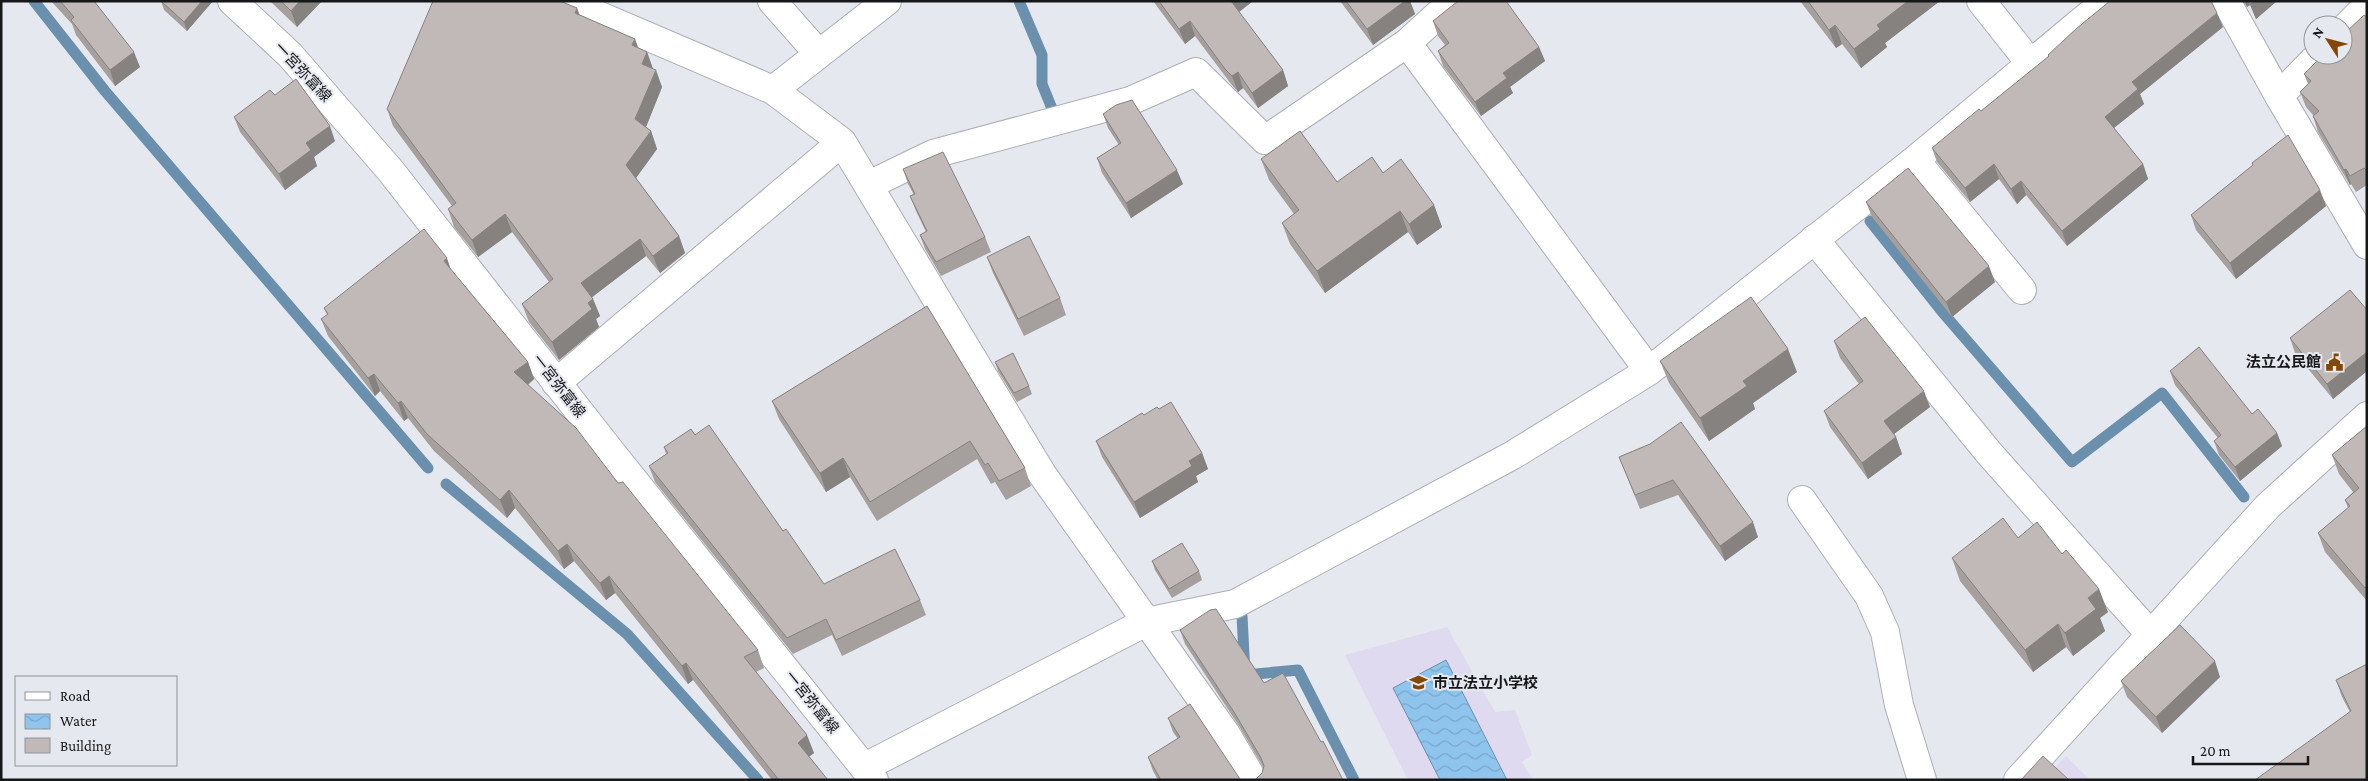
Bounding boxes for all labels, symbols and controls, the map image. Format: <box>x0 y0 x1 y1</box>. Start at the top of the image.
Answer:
north arrow <box>2303 15 2353 65</box>
text: N <box>2308 23 2327 41</box>
street label: 一宮弥富線 <box>272 39 334 105</box>
street label: 一宮弥富線 <box>530 352 588 420</box>
public building icon: 法立公民館 <box>2325 352 2345 372</box>
place label: 法立公民館 <box>2246 354 2321 370</box>
street label: 一宮弥富線 <box>782 668 842 736</box>
school or university icon: 市立法立小学校 <box>1409 673 1429 693</box>
place label: 市立法立小学校 <box>1433 675 1538 691</box>
legend <box>15 676 178 766</box>
text: Road <box>60 688 91 704</box>
text: Water <box>60 713 97 729</box>
scale bar <box>2193 734 2308 766</box>
text: Building <box>60 738 111 755</box>
text: 20 m <box>2200 743 2231 759</box>

